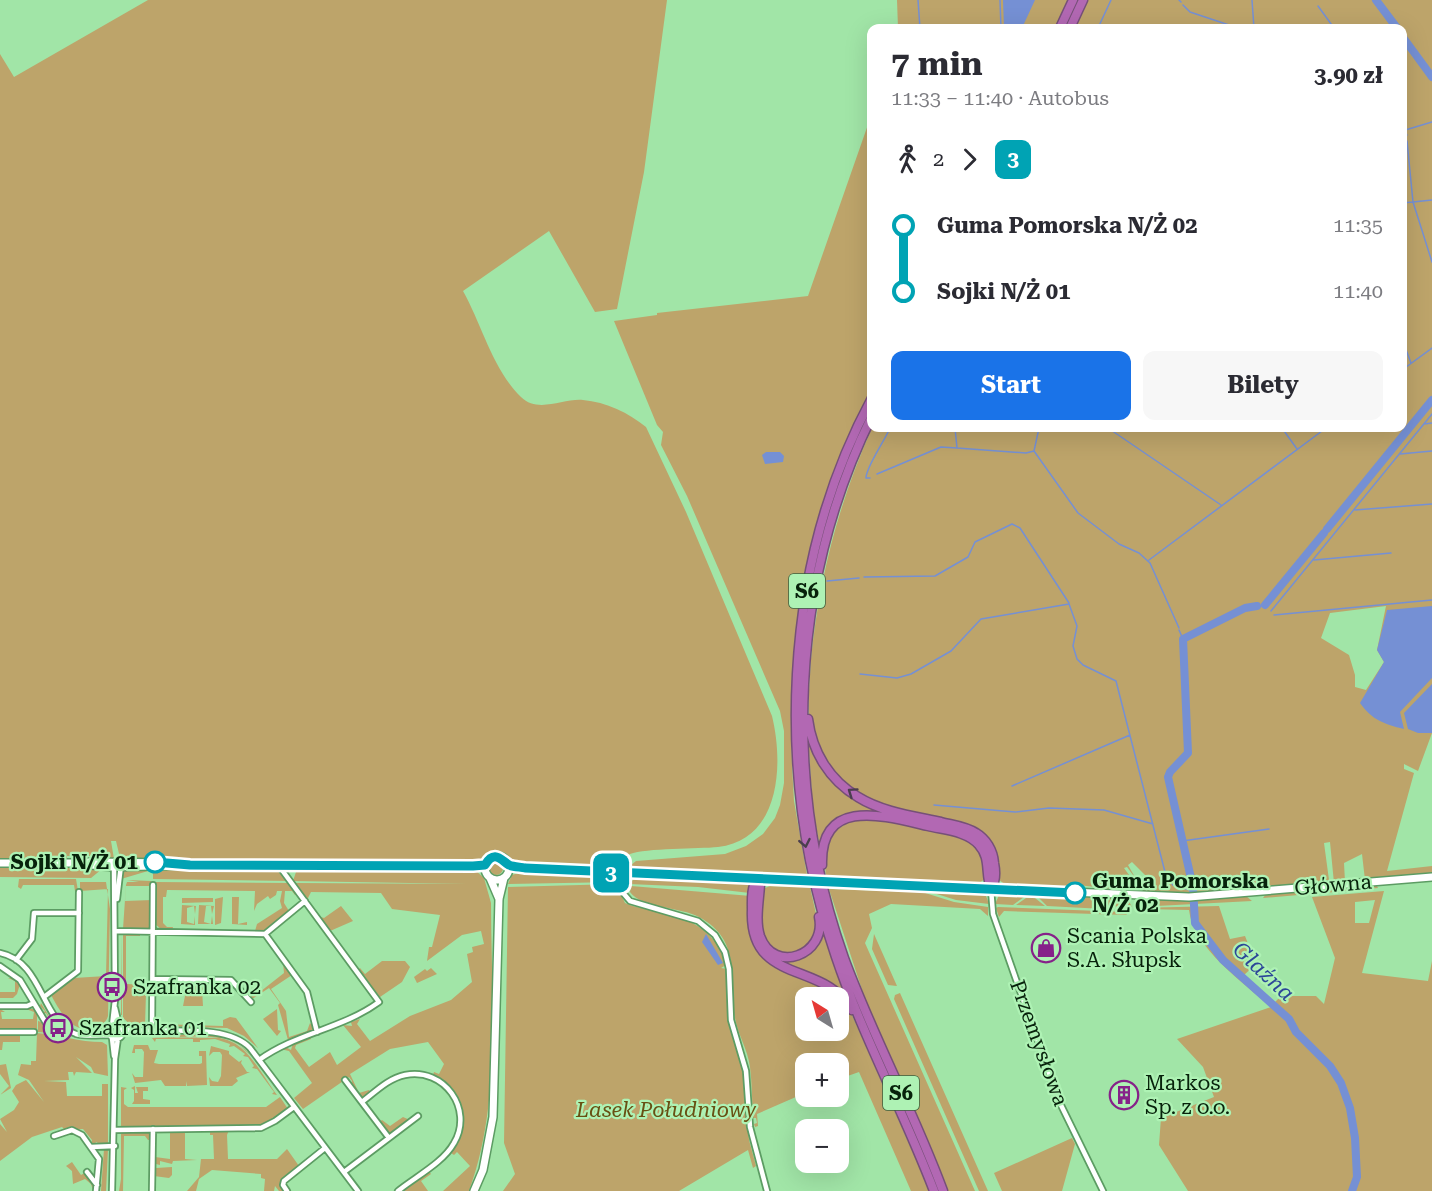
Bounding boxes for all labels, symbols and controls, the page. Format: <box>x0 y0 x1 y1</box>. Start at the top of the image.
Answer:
text: 7 min <box>891 44 983 83</box>
text: 3.90 zł <box>1314 63 1383 88</box>
text: 11:33 – 11:40 · Autobus <box>891 86 1109 110</box>
icon: walk <box>891 143 924 176</box>
icon: forward <box>953 143 986 176</box>
text: 2 <box>933 147 944 171</box>
text: 3 <box>1007 147 1019 171</box>
text: Guma Pomorska N/Ż 02 <box>937 213 1198 238</box>
text: 11:35 <box>1333 213 1383 237</box>
text: Sojki N/Ż 01 <box>937 279 1070 304</box>
text: 11:40 <box>1333 279 1383 303</box>
button: Start <box>891 351 1131 420</box>
button: Bilety <box>1143 351 1383 420</box>
road number: S6 <box>789 574 825 608</box>
one-way arrow <box>847 789 858 800</box>
one-way arrow <box>798 837 811 847</box>
place label: Sojki N/Ż 01 <box>11 849 138 874</box>
marker: Sojki N/Ż 01 <box>144 851 166 873</box>
line badge: 3 <box>592 854 630 892</box>
text: 3 <box>605 861 617 885</box>
place label: Guma Pomorska N/Ż 02 <box>1092 869 1269 917</box>
street label: Główna <box>1293 870 1373 900</box>
marker: Guma Pomorska N/Ż 02 <box>1064 882 1086 904</box>
place label: Scania Polska S.A. Słupsk <box>1067 924 1207 972</box>
shop icon: Scania Polska S.A. Słupsk <box>1030 932 1062 964</box>
water label: Glaźna <box>1228 937 1300 1006</box>
bus stop icon: Szafranka 02 <box>96 971 128 1003</box>
place label: Szafranka 02 <box>133 975 261 999</box>
street label: Przemysłowa <box>1005 977 1073 1110</box>
north arrow <box>795 987 849 1041</box>
map controls <box>795 987 849 1173</box>
bus stop icon: Szafranka 01 <box>42 1012 74 1044</box>
place label: Szafranka 01 <box>79 1016 207 1040</box>
button: + <box>795 1053 849 1107</box>
place label: Markos Sp. z o.o. <box>1145 1071 1230 1119</box>
road number: S6 <box>883 1076 919 1110</box>
building icon: Markos Sp. z o.o. <box>1108 1079 1140 1111</box>
park label: Lasek Południowy <box>575 1098 756 1122</box>
button: − <box>795 1119 849 1173</box>

